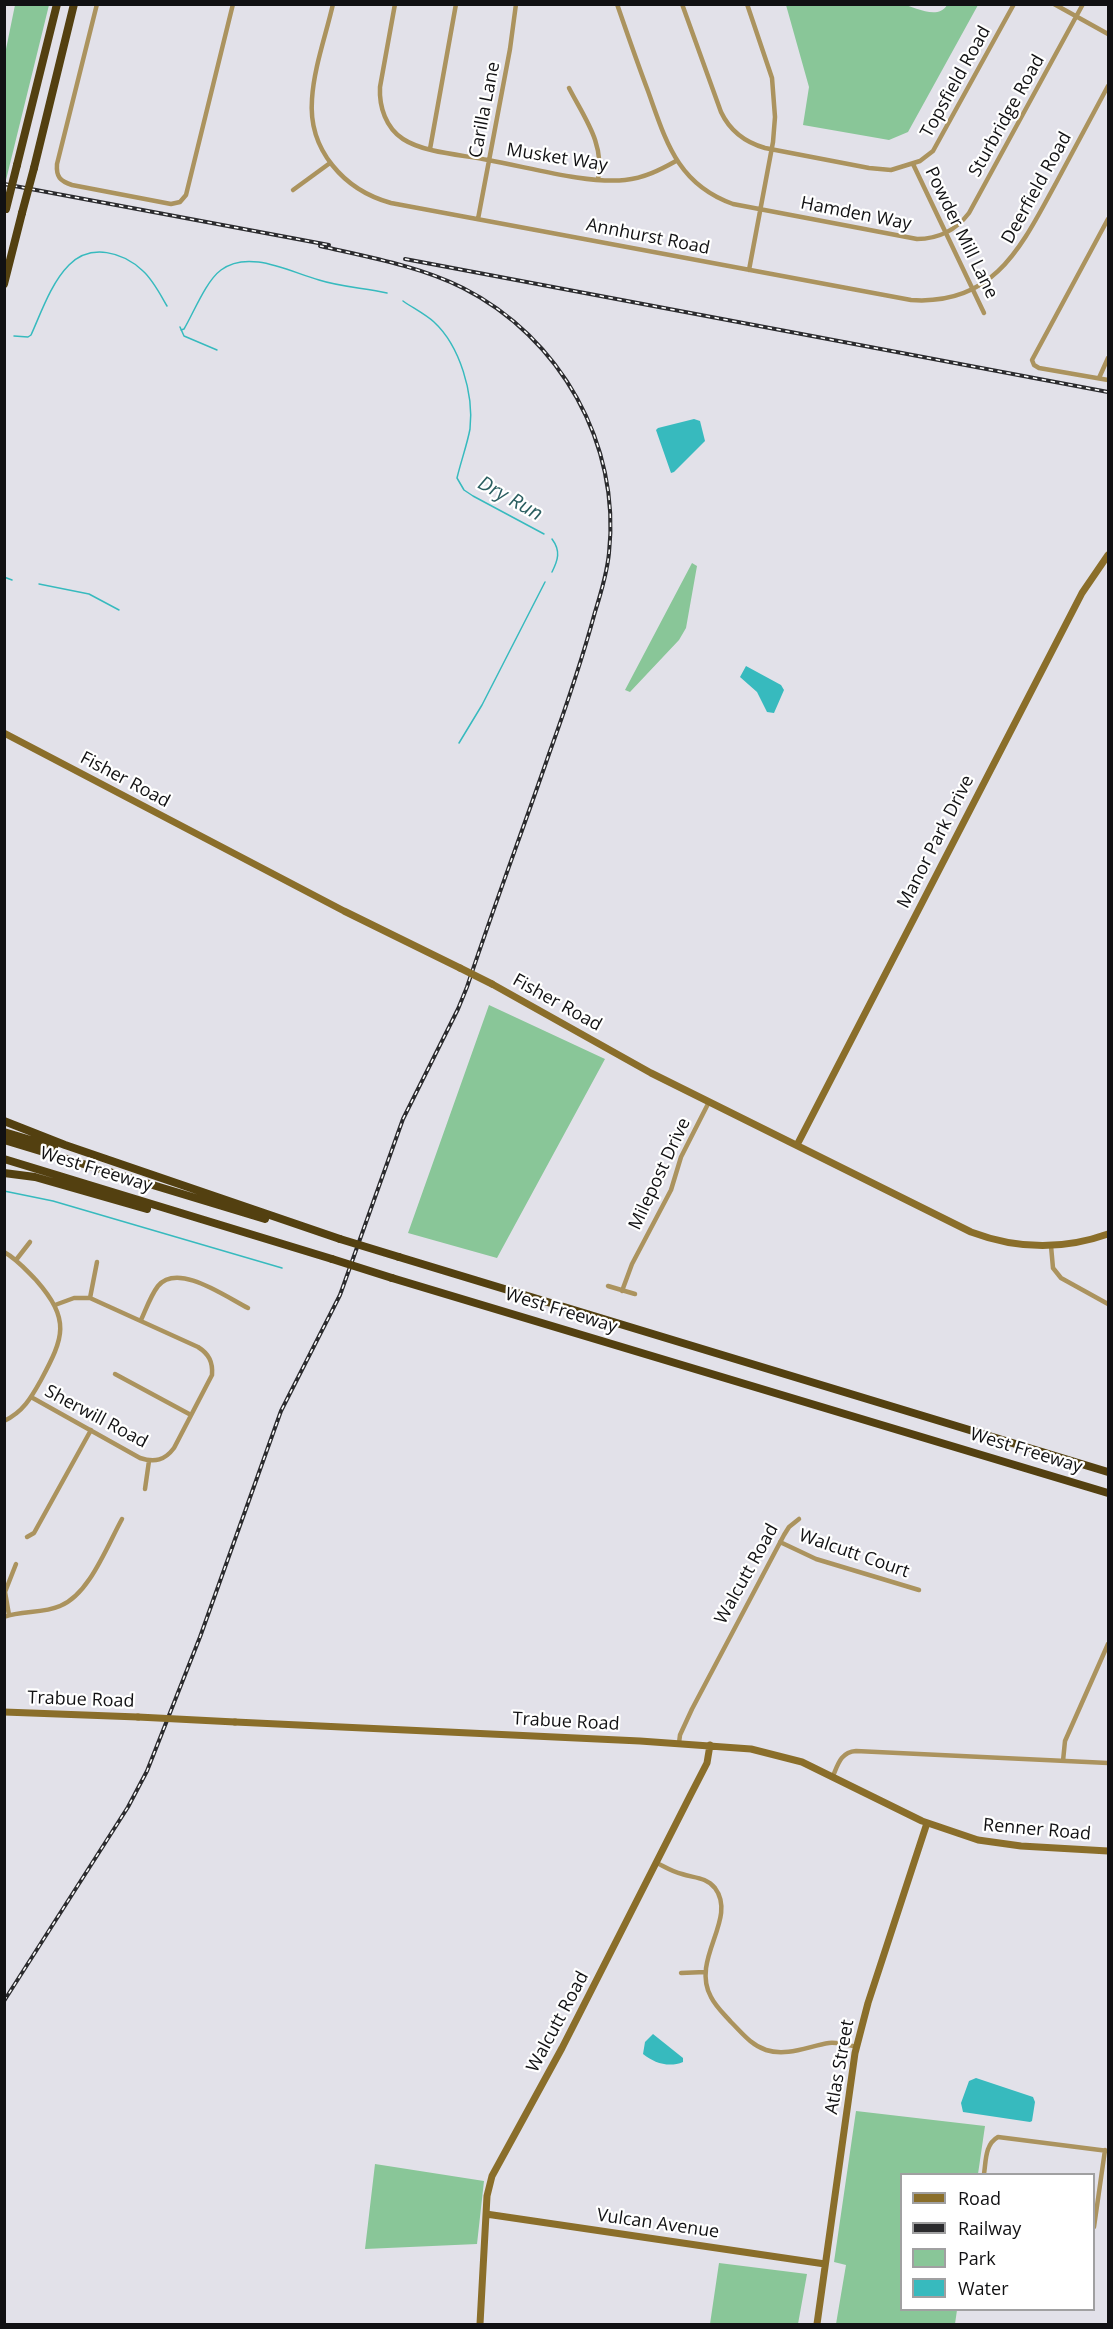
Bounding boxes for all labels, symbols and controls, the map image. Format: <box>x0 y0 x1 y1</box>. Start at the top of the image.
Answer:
street label: Topsfield Road <box>916 22 996 142</box>
street label: Sturbridge Road <box>965 51 1049 181</box>
street label: Carilla Lane <box>465 60 505 160</box>
street label: Deerfield Road <box>997 128 1077 248</box>
street label: Musket Way <box>505 139 609 177</box>
street label: Powder Mill Lane <box>920 164 1002 302</box>
street label: Hamden Way <box>799 193 913 235</box>
street label: Annhurst Road <box>584 214 712 260</box>
water label: Dry Run <box>474 472 546 526</box>
street label: Fisher Road <box>76 747 174 813</box>
street label: Manor Park Drive <box>893 772 979 912</box>
street label: Fisher Road <box>509 970 605 1036</box>
street label: Milepost Drive <box>625 1115 695 1233</box>
street label: West Freeway <box>37 1143 155 1197</box>
street label: West Freeway <box>502 1284 620 1338</box>
street label: Sherwill Road <box>41 1381 151 1453</box>
street label: West Freeway <box>967 1424 1085 1478</box>
street label: Walcutt Road <box>711 1520 783 1628</box>
street label: Walcutt Court <box>796 1525 912 1583</box>
street label: Trabue Road <box>27 1687 135 1713</box>
street label: Trabue Road <box>512 1708 620 1736</box>
street label: Renner Road <box>982 1815 1092 1845</box>
street label: Walcutt Road <box>522 1968 594 2076</box>
street label: Atlas Street <box>821 2018 859 2116</box>
legend <box>900 2173 1095 2311</box>
text: Road <box>958 2186 1001 2210</box>
street label: Vulcan Avenue <box>595 2205 721 2243</box>
text: Railway <box>958 2216 1021 2240</box>
text: Park <box>958 2246 996 2270</box>
text: Water <box>958 2276 1009 2300</box>

